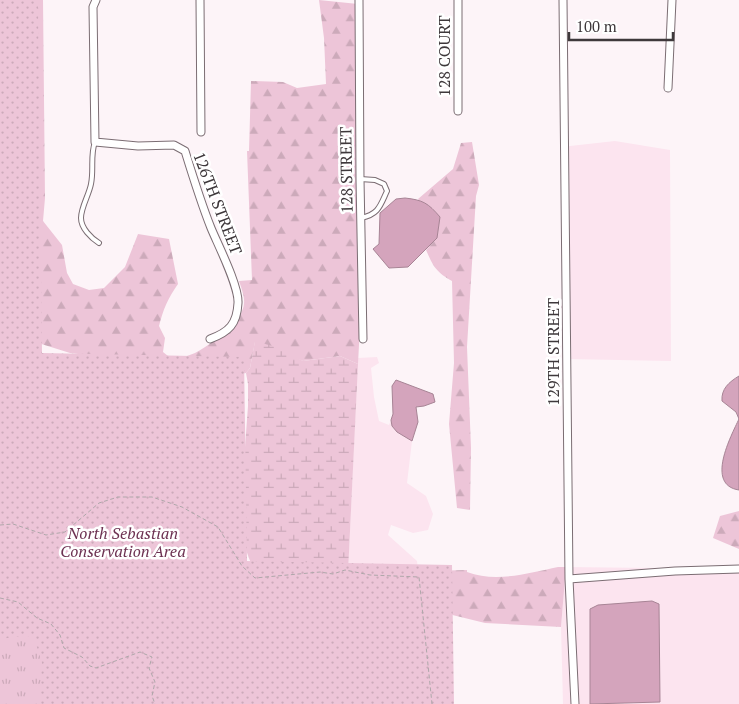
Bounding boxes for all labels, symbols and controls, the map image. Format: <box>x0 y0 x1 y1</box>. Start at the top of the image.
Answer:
scale bar <box>569 10 673 42</box>
street label: 128 COURT <box>433 15 455 97</box>
text: 100 m <box>576 16 617 36</box>
street label: 128 STREET <box>334 126 358 214</box>
street label: 126TH STREET <box>188 149 248 258</box>
street label: 129TH STREET <box>542 298 564 406</box>
park label: North Sebastian Conservation Area <box>60 522 186 562</box>

